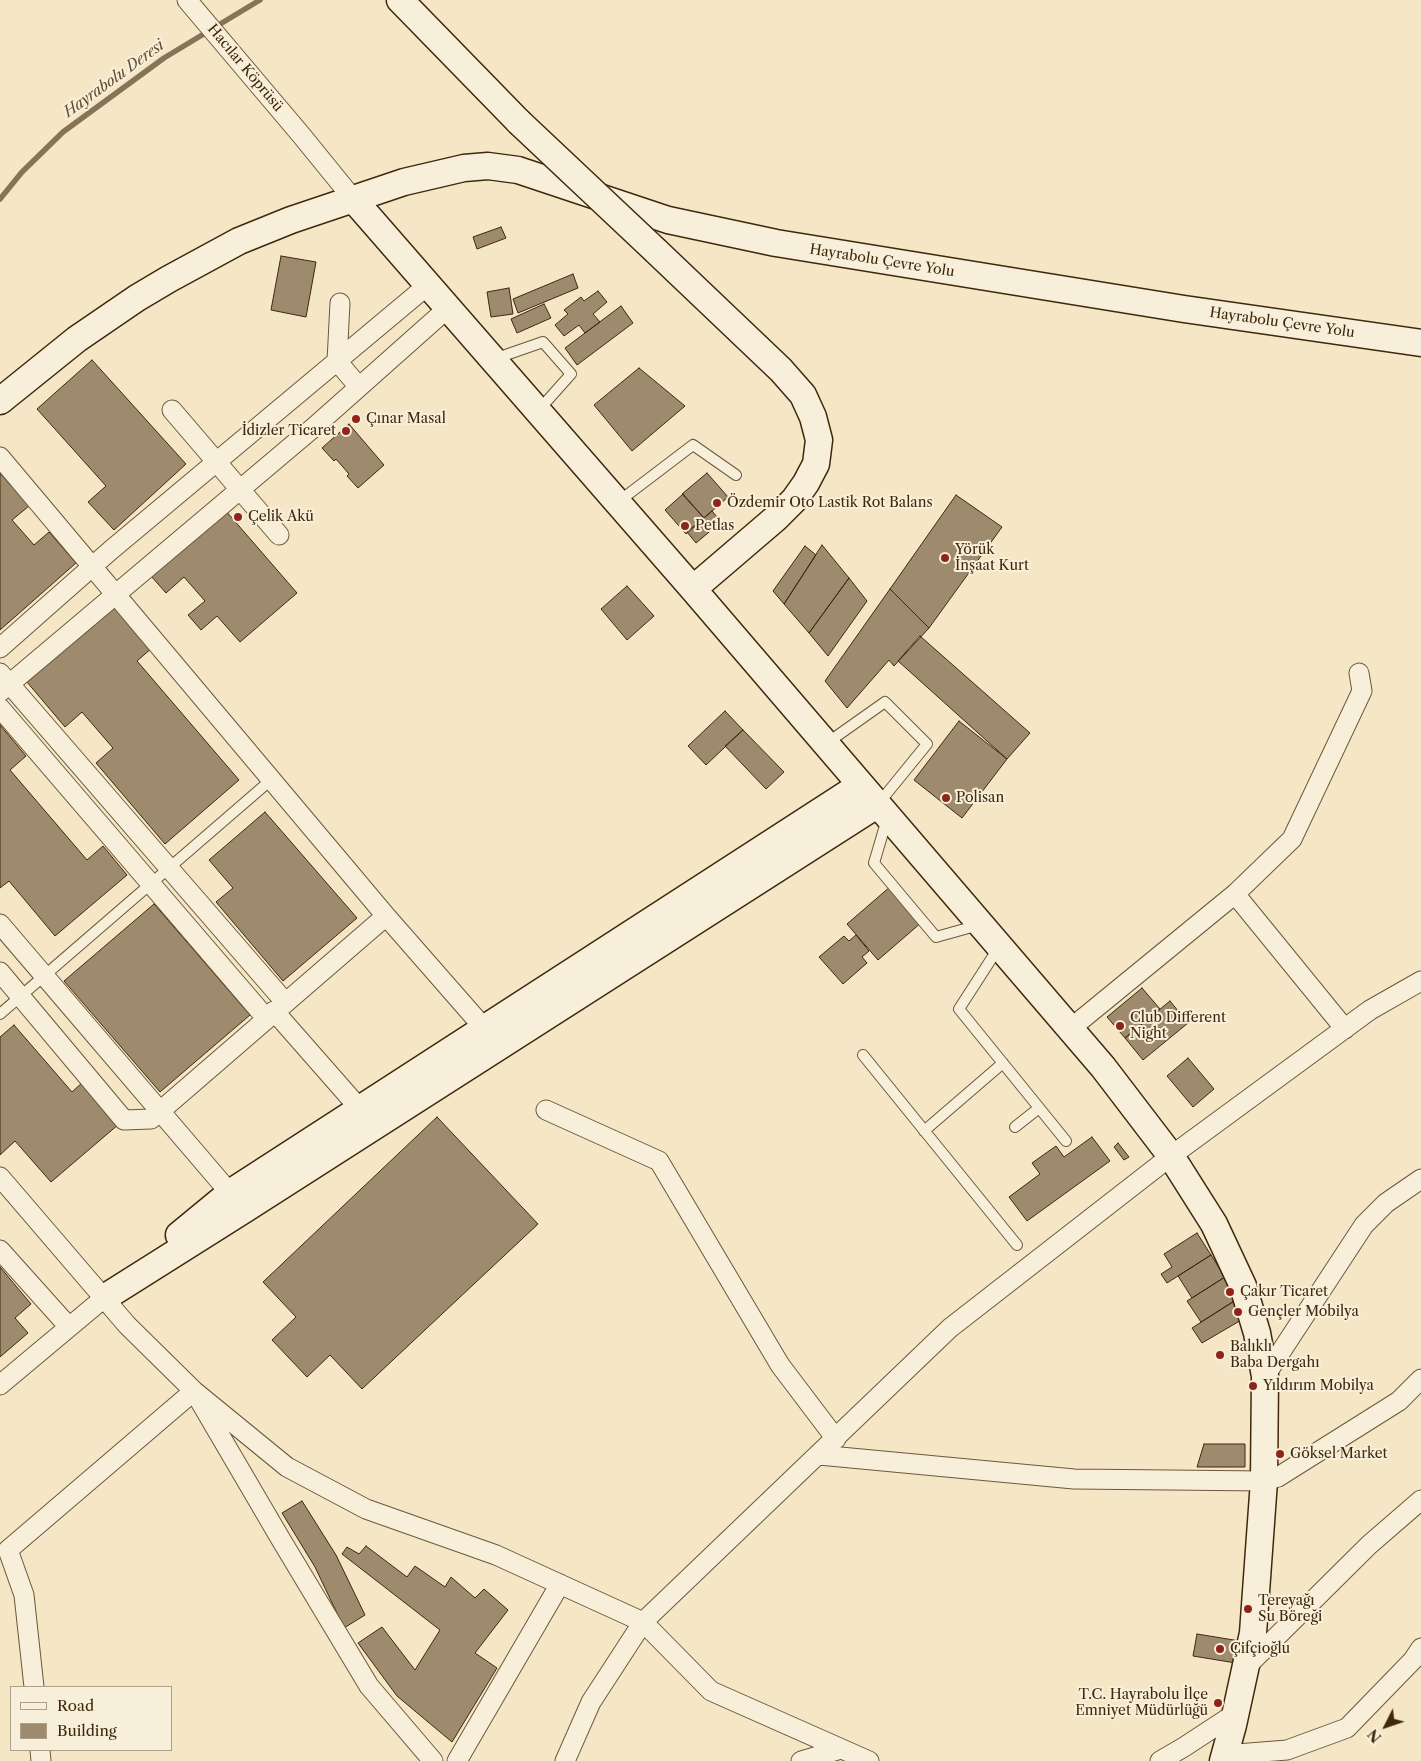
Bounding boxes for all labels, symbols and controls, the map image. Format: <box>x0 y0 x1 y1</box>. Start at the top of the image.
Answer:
street label: Hacılar Köprüsü <box>204 21 286 115</box>
water label: Hayrabolu Deresi <box>60 36 168 122</box>
street label: Hayrabolu Çevre Yolu <box>808 241 956 281</box>
street label: Hayrabolu Çevre Yolu <box>1208 304 1356 342</box>
place label: Çınar Masal <box>366 411 446 427</box>
marker: Çınar Masal <box>350 413 362 425</box>
place label: İdizler Ticaret <box>242 423 336 439</box>
marker: İdizler Ticaret <box>340 425 352 437</box>
place label: Özdemir Oto Lastik Rot Balans <box>727 495 933 511</box>
marker: Özdemir Oto Lastik Rot Balans <box>711 497 723 509</box>
place label: Çelik Akü <box>248 509 314 525</box>
marker: Çelik Akü <box>232 511 244 523</box>
place label: Petlas <box>695 518 734 534</box>
marker: Petlas <box>679 520 691 532</box>
place label: Yörük İnşaat Kurt <box>955 542 1029 574</box>
marker: Yörük İnşaat Kurt <box>939 552 951 564</box>
place label: Polisan <box>956 790 1004 806</box>
marker: Polisan <box>940 792 952 804</box>
place label: Club Different Night <box>1130 1010 1226 1042</box>
marker: Club Different Night <box>1114 1020 1126 1032</box>
place label: Çakır Ticaret <box>1240 1284 1328 1300</box>
marker: Çakır Ticaret <box>1224 1286 1236 1298</box>
place label: Gençler Mobilya <box>1248 1304 1359 1320</box>
marker: Gençler Mobilya <box>1232 1306 1244 1318</box>
place label: Balıklı Baba Dergahı <box>1230 1339 1319 1371</box>
marker: Balıklı Baba Dergahı <box>1214 1349 1226 1361</box>
place label: Yıldırım Mobilya <box>1263 1378 1374 1394</box>
marker: Yıldırım Mobilya <box>1247 1380 1259 1392</box>
place label: Göksel Market <box>1290 1446 1387 1462</box>
marker: Göksel Market <box>1274 1448 1286 1460</box>
place label: Tereyağı Su Böreği <box>1258 1593 1322 1625</box>
marker: Tereyağı Su Böreği <box>1242 1603 1254 1615</box>
place label: Çifçioğlu <box>1230 1641 1290 1657</box>
marker: Çifçioğlu <box>1214 1643 1226 1655</box>
legend <box>10 1686 172 1751</box>
place label: T.C. Hayrabolu İlçe Emniyet Müdürlüğü <box>1075 1687 1208 1720</box>
text: Road <box>57 1696 94 1715</box>
marker: T.C. Hayrabolu İlçe Emniyet Müdürlüğü <box>1212 1697 1224 1709</box>
north arrow <box>1361 1701 1411 1751</box>
text: Building <box>57 1721 117 1740</box>
text: N <box>1364 1725 1385 1746</box>

